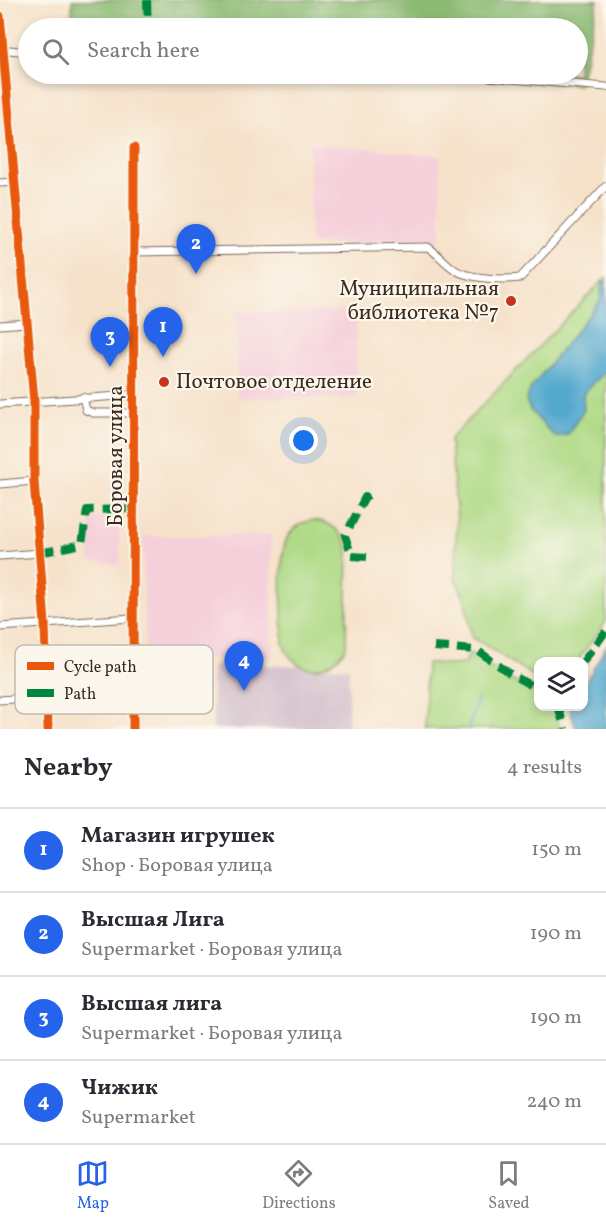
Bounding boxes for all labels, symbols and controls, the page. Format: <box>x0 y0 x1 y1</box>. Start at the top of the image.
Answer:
search box <box>18 18 588 84</box>
icon: search <box>39 35 72 68</box>
text: Search here <box>87 36 200 67</box>
pin: 2 <box>176 224 216 274</box>
place label: Муниципальная библиотека №7 <box>339 275 499 328</box>
marker: Муниципальная библиотека №7 <box>504 294 518 308</box>
pin: 1 <box>144 308 182 357</box>
pin: 3 <box>90 318 130 367</box>
place label: Почтовое отделение <box>176 368 372 397</box>
marker: Почтовое отделение <box>157 375 171 389</box>
street label: Боровая улица <box>102 385 131 527</box>
your location <box>289 426 318 455</box>
pin: 4 <box>224 642 264 691</box>
legend <box>15 645 213 714</box>
text: Cycle path <box>64 657 137 679</box>
map controls <box>534 657 588 711</box>
button: layers <box>534 657 588 711</box>
text: Path <box>64 684 96 706</box>
text: Nearby <box>24 750 113 786</box>
text: 4 results <box>507 754 582 782</box>
text: Магазин игрушек <box>81 821 275 852</box>
text: 1 <box>39 836 48 864</box>
text: 150 m <box>531 836 582 864</box>
text: Shop · Боровая улица <box>81 852 273 880</box>
text: Высшая Лига <box>81 905 225 936</box>
text: 2 <box>38 920 49 948</box>
text: 190 m <box>530 920 582 948</box>
text: Supermarket · Боровая улица <box>81 936 342 964</box>
text: Высшая лига <box>81 989 222 1020</box>
text: 3 <box>38 1004 49 1032</box>
text: 190 m <box>530 1004 582 1032</box>
text: Supermarket · Боровая улица <box>81 1020 342 1048</box>
text: Чижик <box>81 1073 158 1104</box>
text: 4 <box>37 1088 50 1116</box>
text: 240 m <box>527 1088 582 1116</box>
text: Supermarket <box>81 1104 196 1132</box>
tab: Map <box>76 1157 109 1215</box>
tab: Directions <box>262 1157 336 1215</box>
tab: Saved <box>488 1157 530 1215</box>

